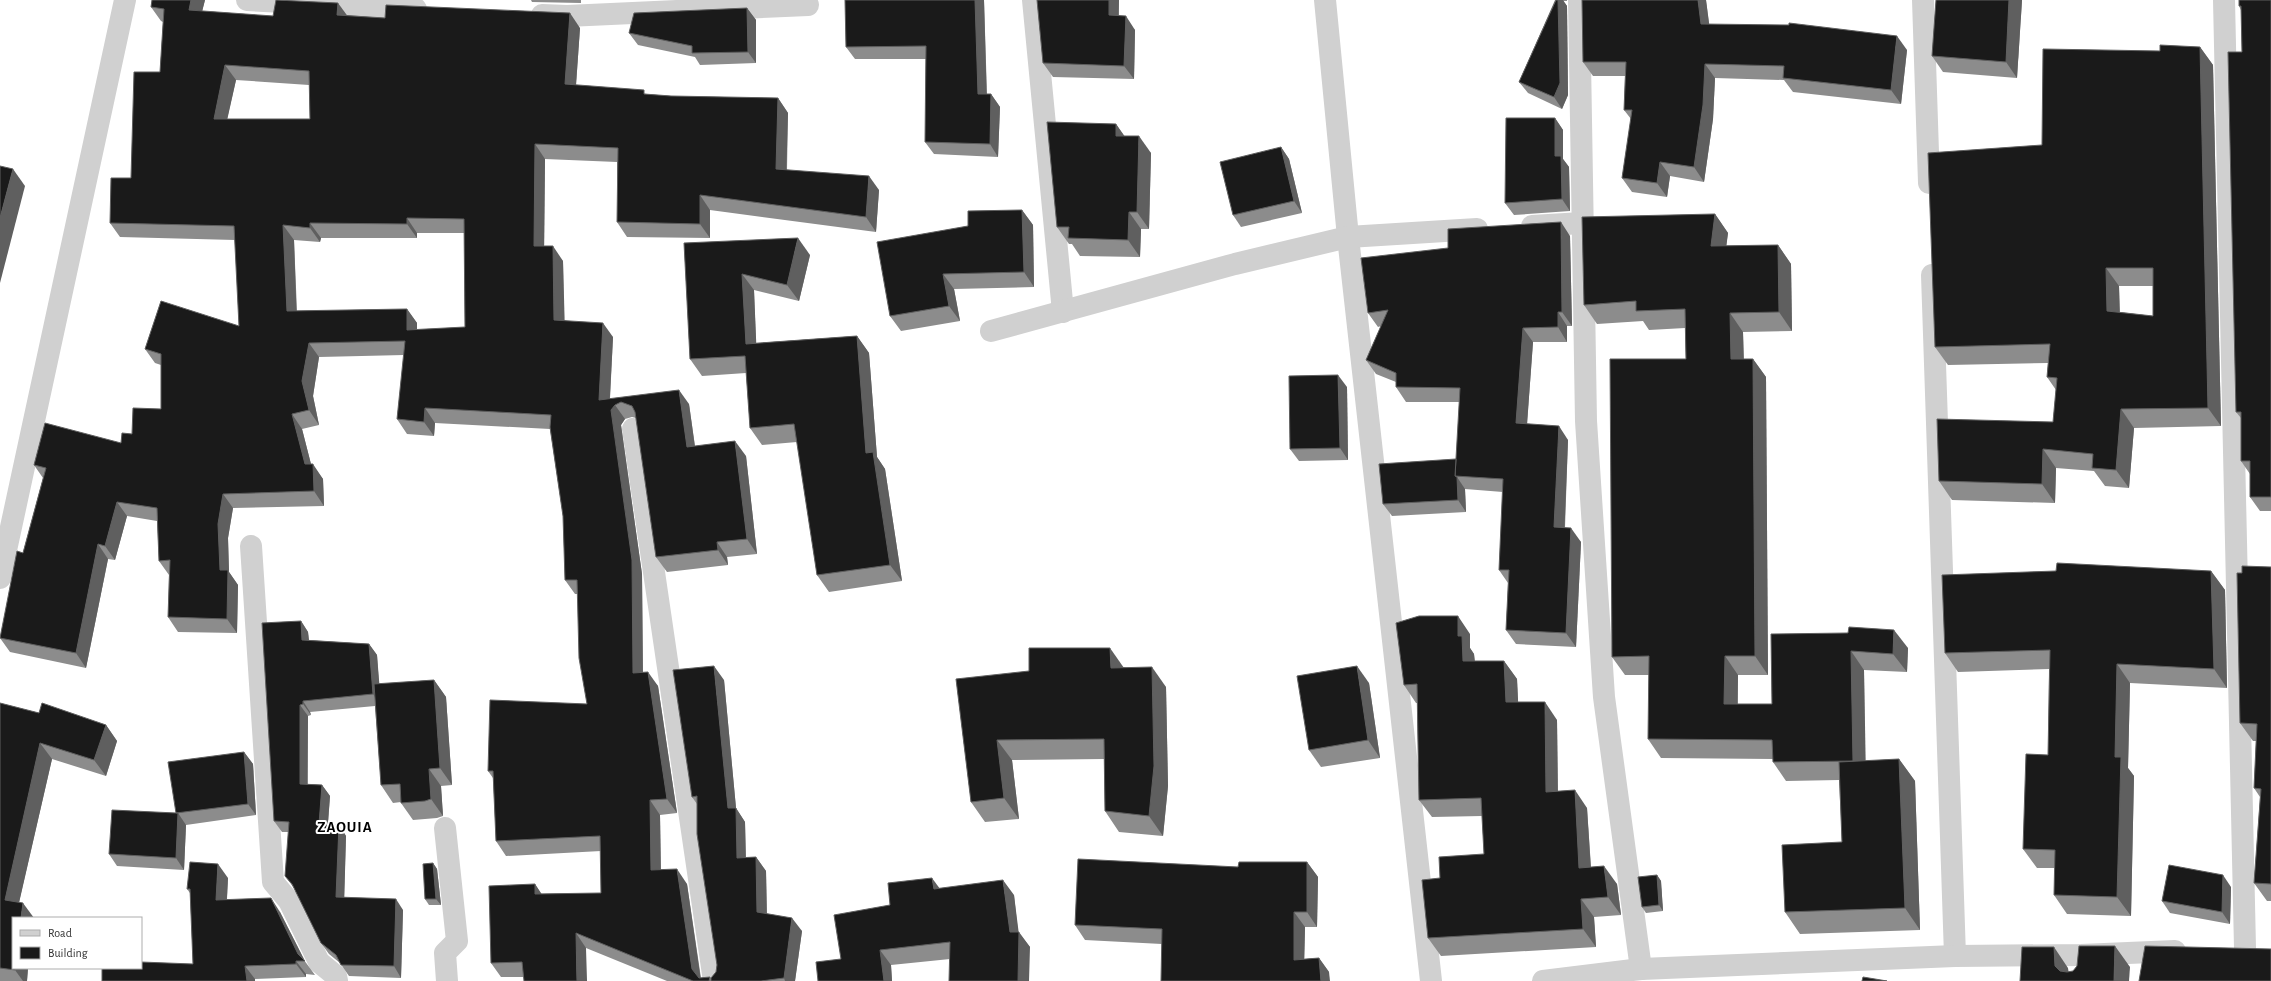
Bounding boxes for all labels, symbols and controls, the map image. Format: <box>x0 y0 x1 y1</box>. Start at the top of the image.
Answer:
district label: ZAOUIA <box>317 820 373 835</box>
legend <box>12 917 142 969</box>
text: Road <box>48 927 72 939</box>
text: Building <box>48 947 88 959</box>

